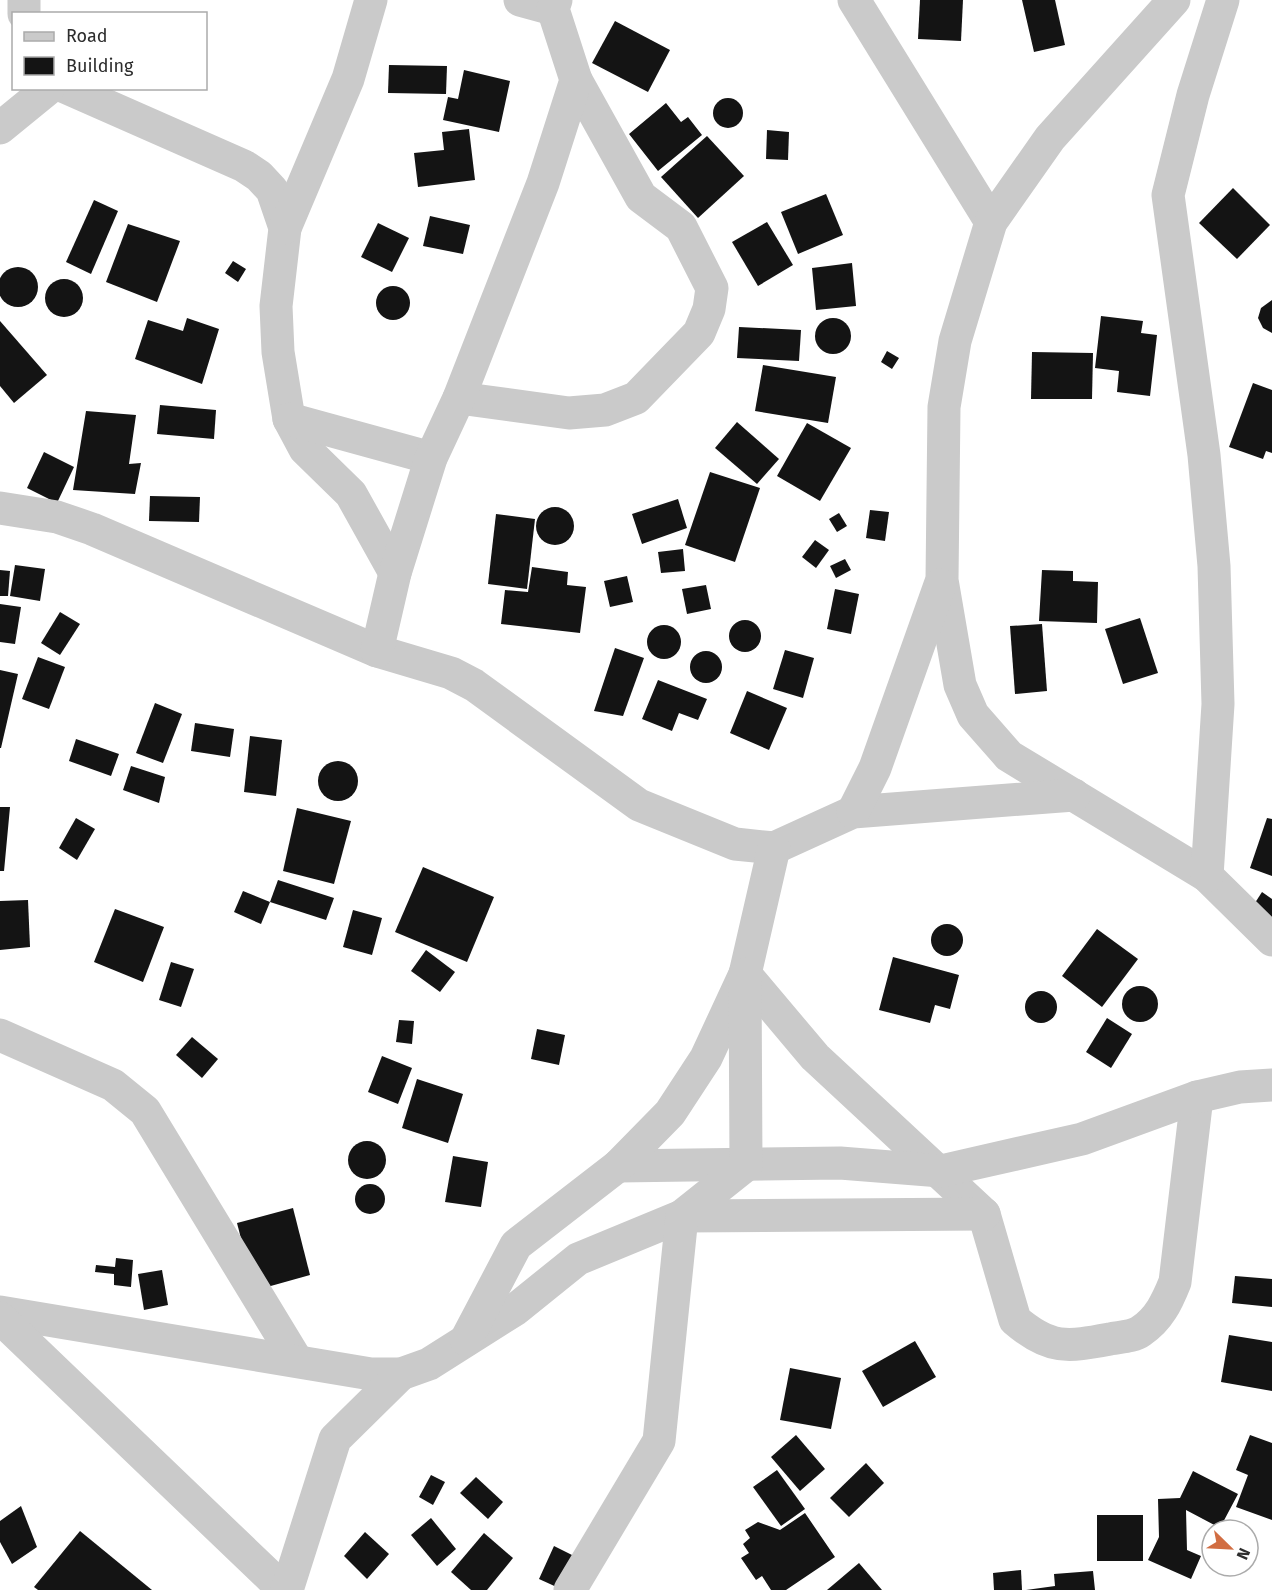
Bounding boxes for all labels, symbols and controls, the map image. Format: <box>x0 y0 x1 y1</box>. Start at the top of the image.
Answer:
legend <box>12 12 207 90</box>
text: Road <box>66 25 108 47</box>
text: Building <box>66 55 134 77</box>
north arrow <box>1200 1518 1260 1578</box>
text: N <box>1232 1545 1254 1563</box>

